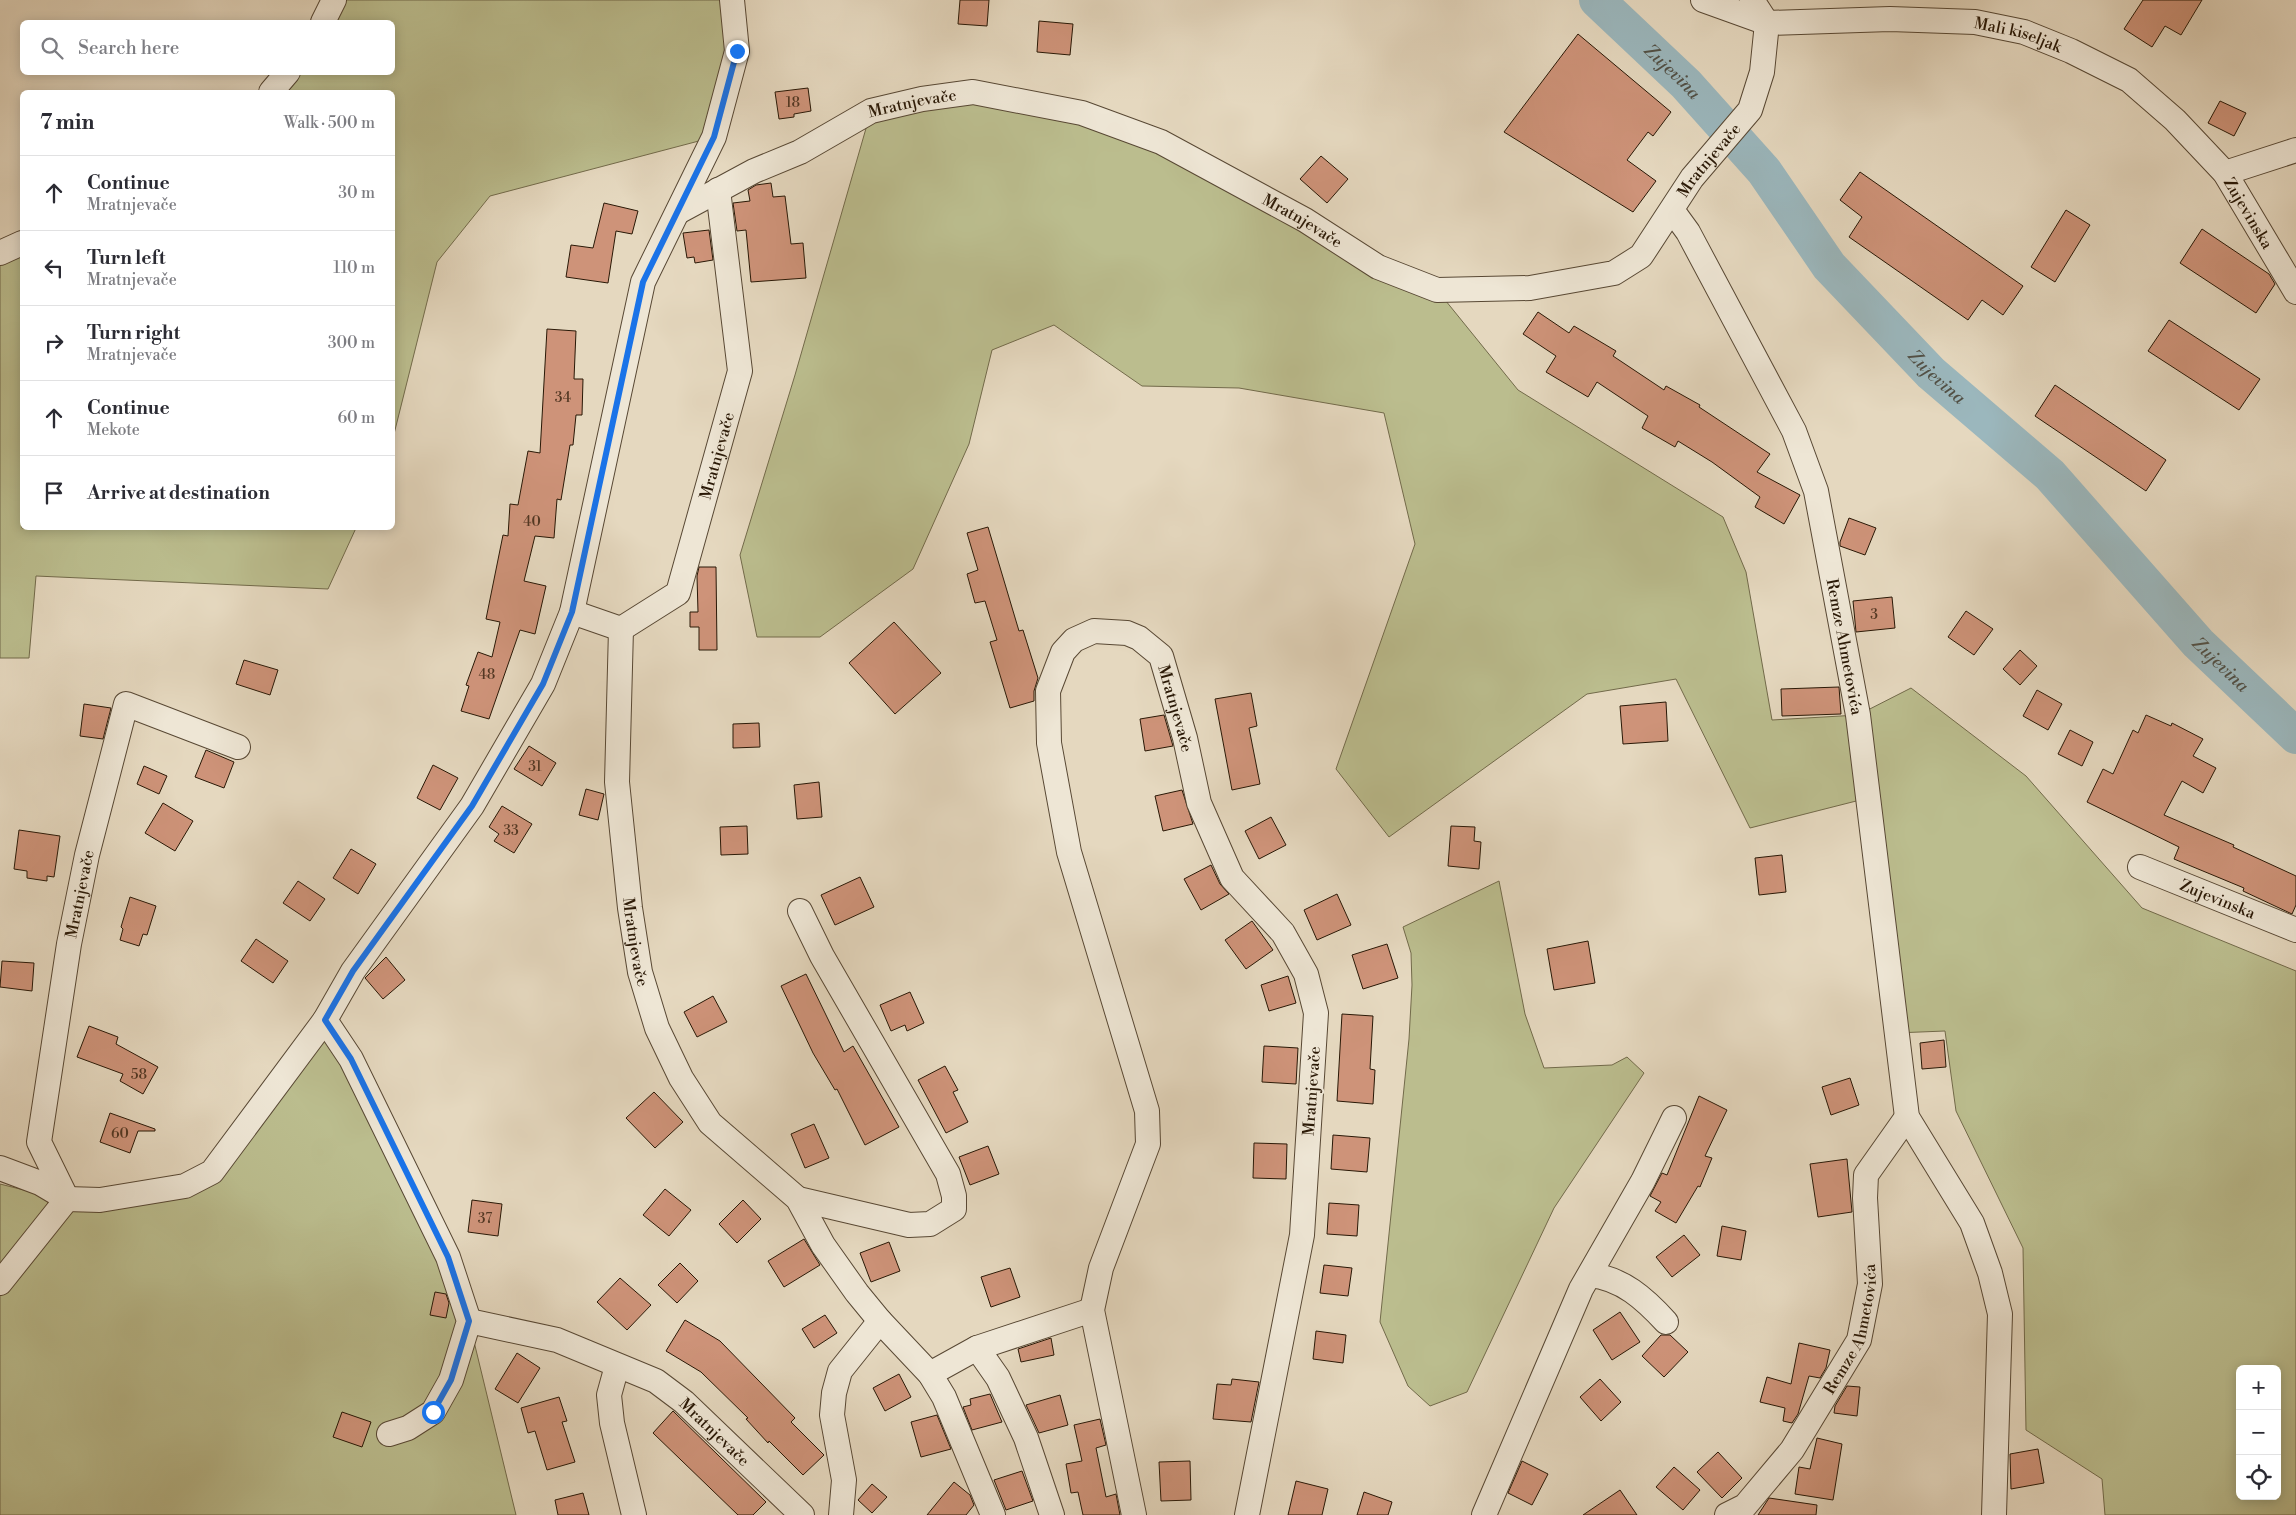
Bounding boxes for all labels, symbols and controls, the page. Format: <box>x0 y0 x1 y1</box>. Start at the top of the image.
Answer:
street label: Mali kiseljak <box>1972 13 2066 58</box>
search box <box>20 20 395 75</box>
icon: search <box>38 34 66 62</box>
text: Search here <box>78 36 179 60</box>
water label: Zujevina <box>1639 39 1706 105</box>
route end <box>726 40 749 63</box>
street label: Mratnjevače <box>866 85 958 122</box>
house number: 18 <box>786 94 800 112</box>
text: 7 min <box>40 110 94 136</box>
text: Walk · 500 m <box>284 113 375 133</box>
street label: Mratnjevače <box>1673 119 1745 201</box>
text: Continue <box>87 171 170 195</box>
street label: Zujevinska <box>2219 174 2277 254</box>
icon: ahead <box>40 179 68 207</box>
text: 30 m <box>338 183 375 203</box>
street label: Mratnjevače <box>1259 190 1346 253</box>
text: Mratnjevače <box>87 195 177 215</box>
text: Turn left <box>87 246 166 270</box>
icon: left <box>40 254 68 282</box>
text: 110 m <box>333 258 375 278</box>
text: Mratnjevače <box>87 270 177 290</box>
text: Turn right <box>87 321 180 345</box>
icon: right <box>40 329 68 357</box>
text: 300 m <box>328 333 375 353</box>
text: Mratnjevače <box>87 345 177 365</box>
water label: Zujevina <box>1903 345 1971 410</box>
house number: 34 <box>555 389 571 407</box>
text: Continue <box>87 396 170 420</box>
icon: ahead <box>40 404 68 432</box>
text: 60 m <box>337 408 375 428</box>
street label: Mratnjevače <box>696 410 739 502</box>
text: Mekote <box>87 420 140 440</box>
icon: arrive <box>40 479 68 507</box>
text: Arrive at destination <box>87 481 270 505</box>
house number: 40 <box>523 513 541 531</box>
street label: Remze Ahmetovića <box>1822 577 1867 718</box>
house number: 3 <box>1870 606 1878 624</box>
water label: Zujevina <box>2187 632 2255 698</box>
street label: Mratnjevače <box>1153 663 1197 754</box>
house number: 48 <box>479 666 495 684</box>
house number: 31 <box>528 758 542 776</box>
house number: 33 <box>503 822 519 840</box>
street label: Mratnjevače <box>61 848 99 940</box>
street label: Zujevinska <box>2177 875 2259 924</box>
street label: Mratnjevače <box>618 896 653 989</box>
street label: Mratnjevače <box>1299 1046 1325 1137</box>
house number: 58 <box>131 1066 147 1084</box>
house number: 60 <box>111 1125 129 1143</box>
house number: 37 <box>478 1210 492 1228</box>
street label: Remze Ahmetovića <box>1819 1262 1881 1398</box>
map controls <box>2236 1365 2281 1500</box>
button: + <box>2236 1365 2281 1410</box>
street label: Mratnjevače <box>675 1394 754 1471</box>
route start <box>422 1401 445 1424</box>
button: − <box>2236 1410 2281 1455</box>
button: locate <box>2236 1455 2281 1500</box>

